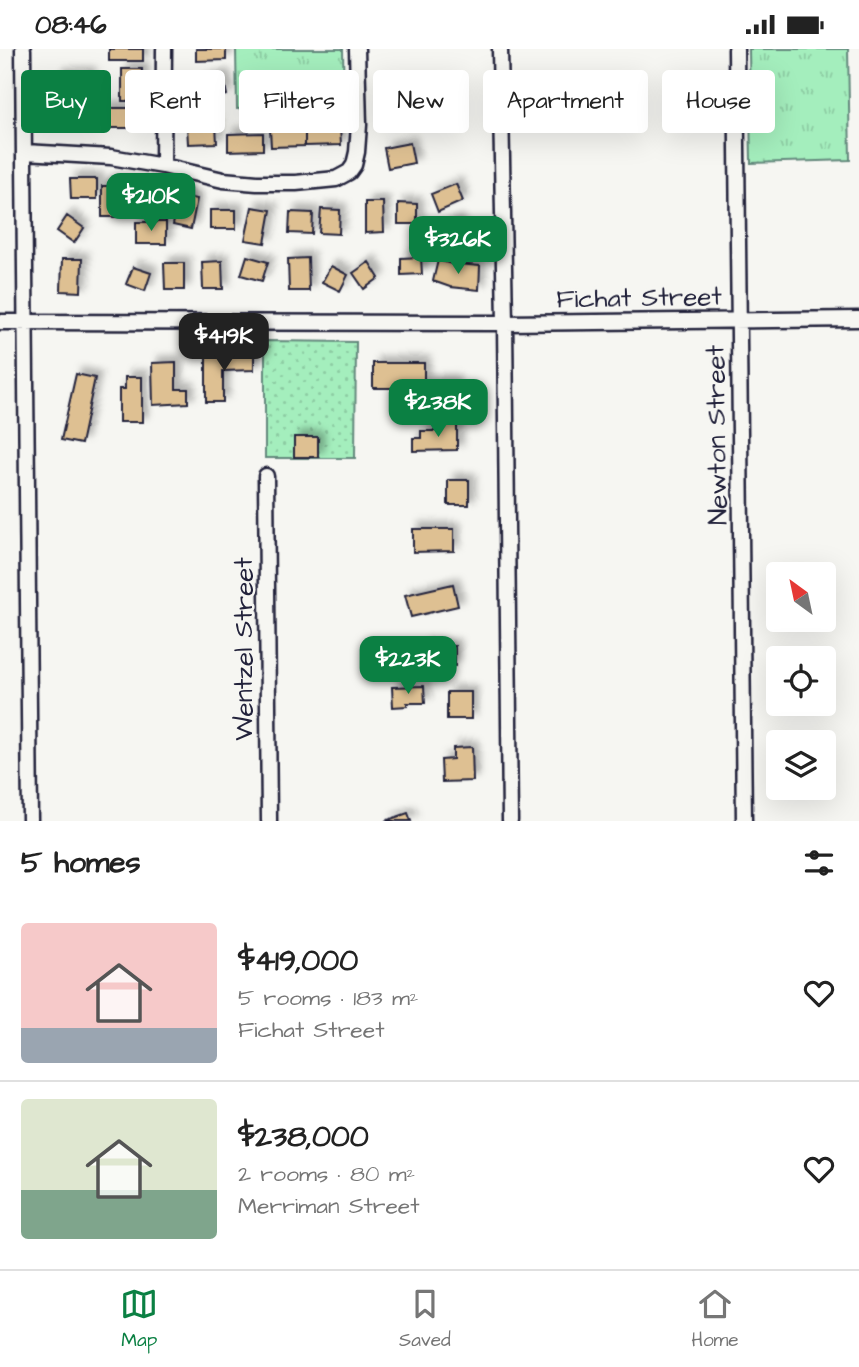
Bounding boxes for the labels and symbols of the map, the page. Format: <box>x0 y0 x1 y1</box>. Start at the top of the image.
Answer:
pin: $210K <box>102 173 200 233</box>
pin: $326K <box>409 217 507 276</box>
street label: Fichat Street <box>556 279 723 317</box>
pin: $419K <box>175 313 273 373</box>
street label: Newton Street <box>697 344 737 525</box>
pin: $238K <box>389 379 487 439</box>
street label: Wentzel Street <box>226 557 262 741</box>
north arrow <box>766 562 836 632</box>
pin: $223K <box>359 637 457 696</box>

